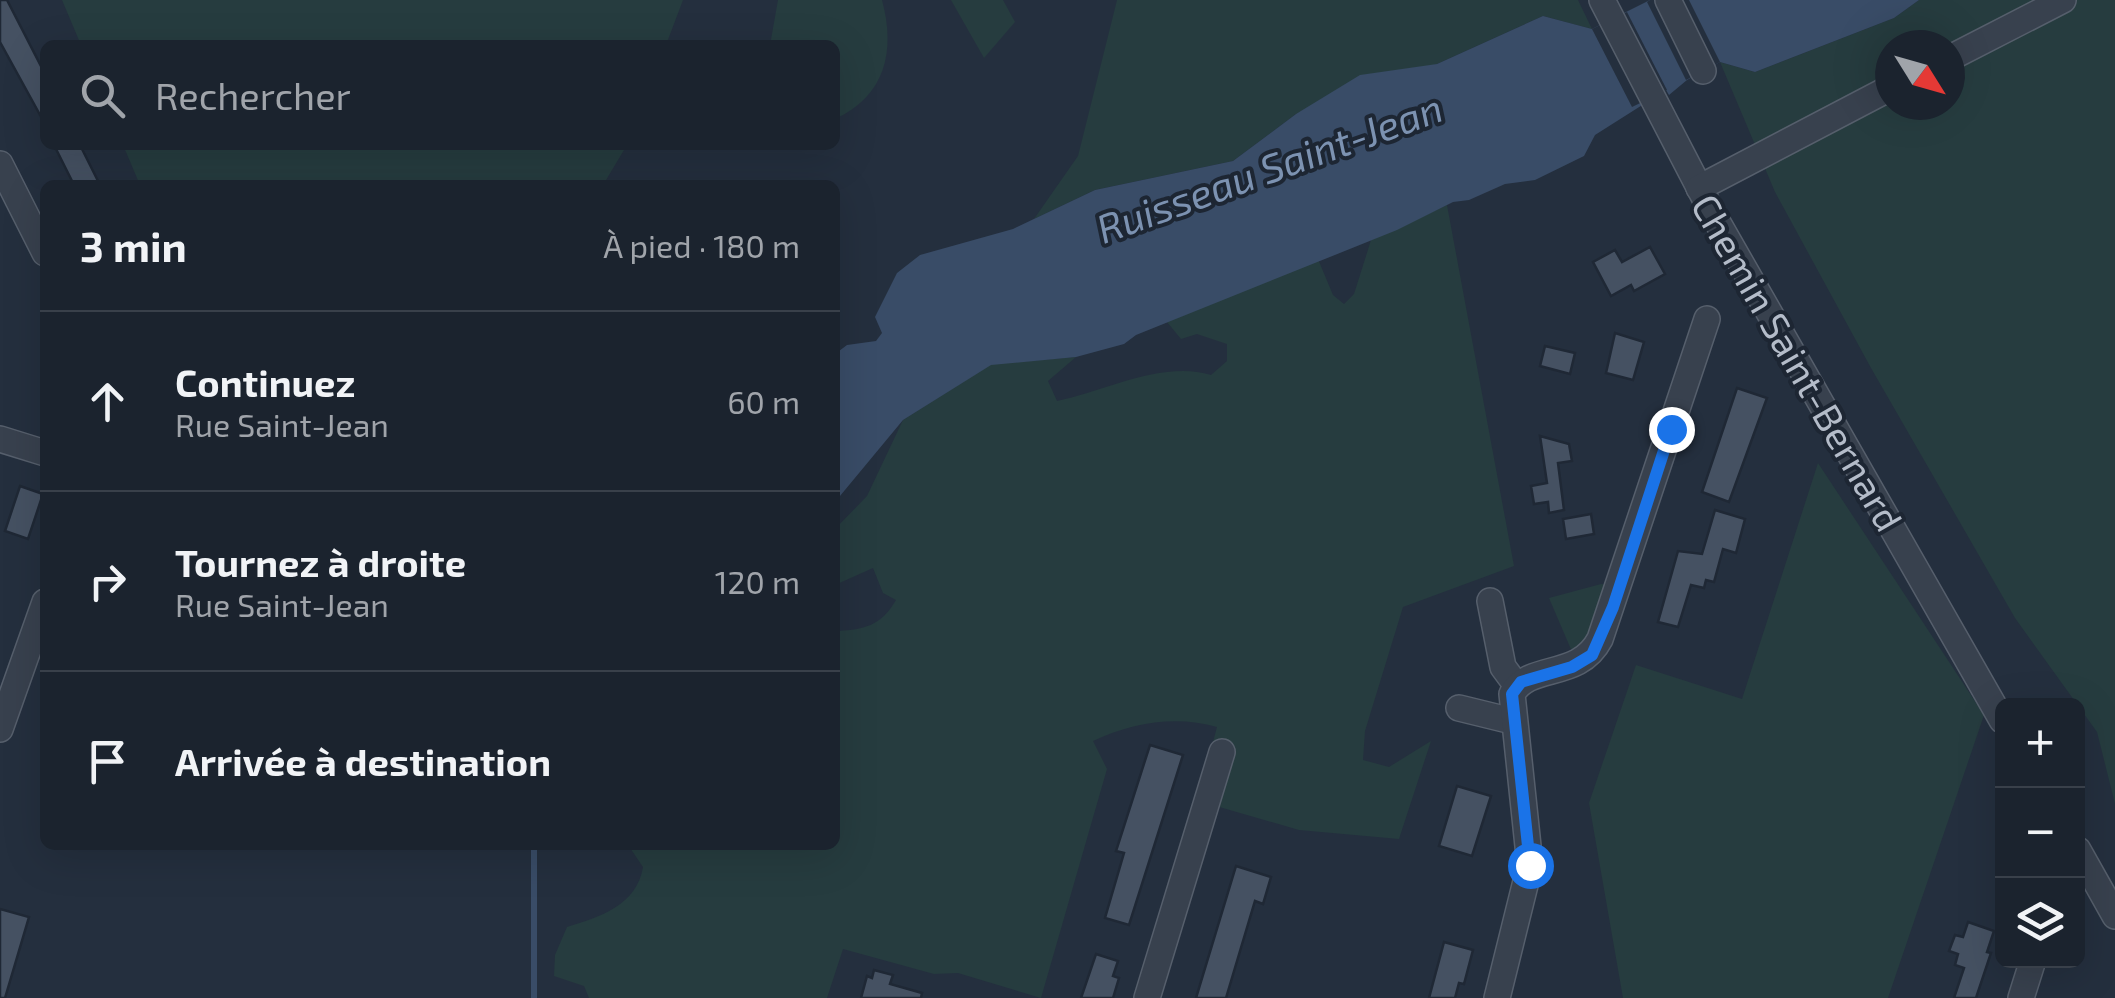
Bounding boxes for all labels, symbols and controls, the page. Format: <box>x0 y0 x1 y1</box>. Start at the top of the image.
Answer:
north arrow <box>1875 30 1965 120</box>
search box <box>40 40 840 150</box>
icon: search <box>75 68 130 123</box>
text: Rechercher <box>155 72 351 118</box>
water label: Ruisseau Saint-Jean <box>1090 82 1448 252</box>
street label: Chemin Saint-Bernard <box>1683 185 1913 539</box>
text: 3 min <box>80 220 187 270</box>
text: À pied · 180 m <box>603 226 800 264</box>
text: Continuez <box>175 359 355 405</box>
icon: ahead <box>80 374 135 429</box>
text: 60 m <box>727 382 800 420</box>
text: Rue Saint-Jean <box>175 405 389 443</box>
route end <box>1649 407 1695 453</box>
text: Tournez à droite <box>175 539 466 585</box>
icon: right <box>80 554 135 609</box>
text: 120 m <box>715 562 800 600</box>
text: Rue Saint-Jean <box>175 585 389 623</box>
map controls <box>1995 698 2085 968</box>
button: + <box>1995 698 2085 788</box>
icon: arrive <box>80 734 135 789</box>
text: Arrivée à destination <box>175 738 551 784</box>
button: − <box>1995 788 2085 878</box>
route start <box>1508 843 1554 889</box>
button: layers <box>1995 878 2085 968</box>

